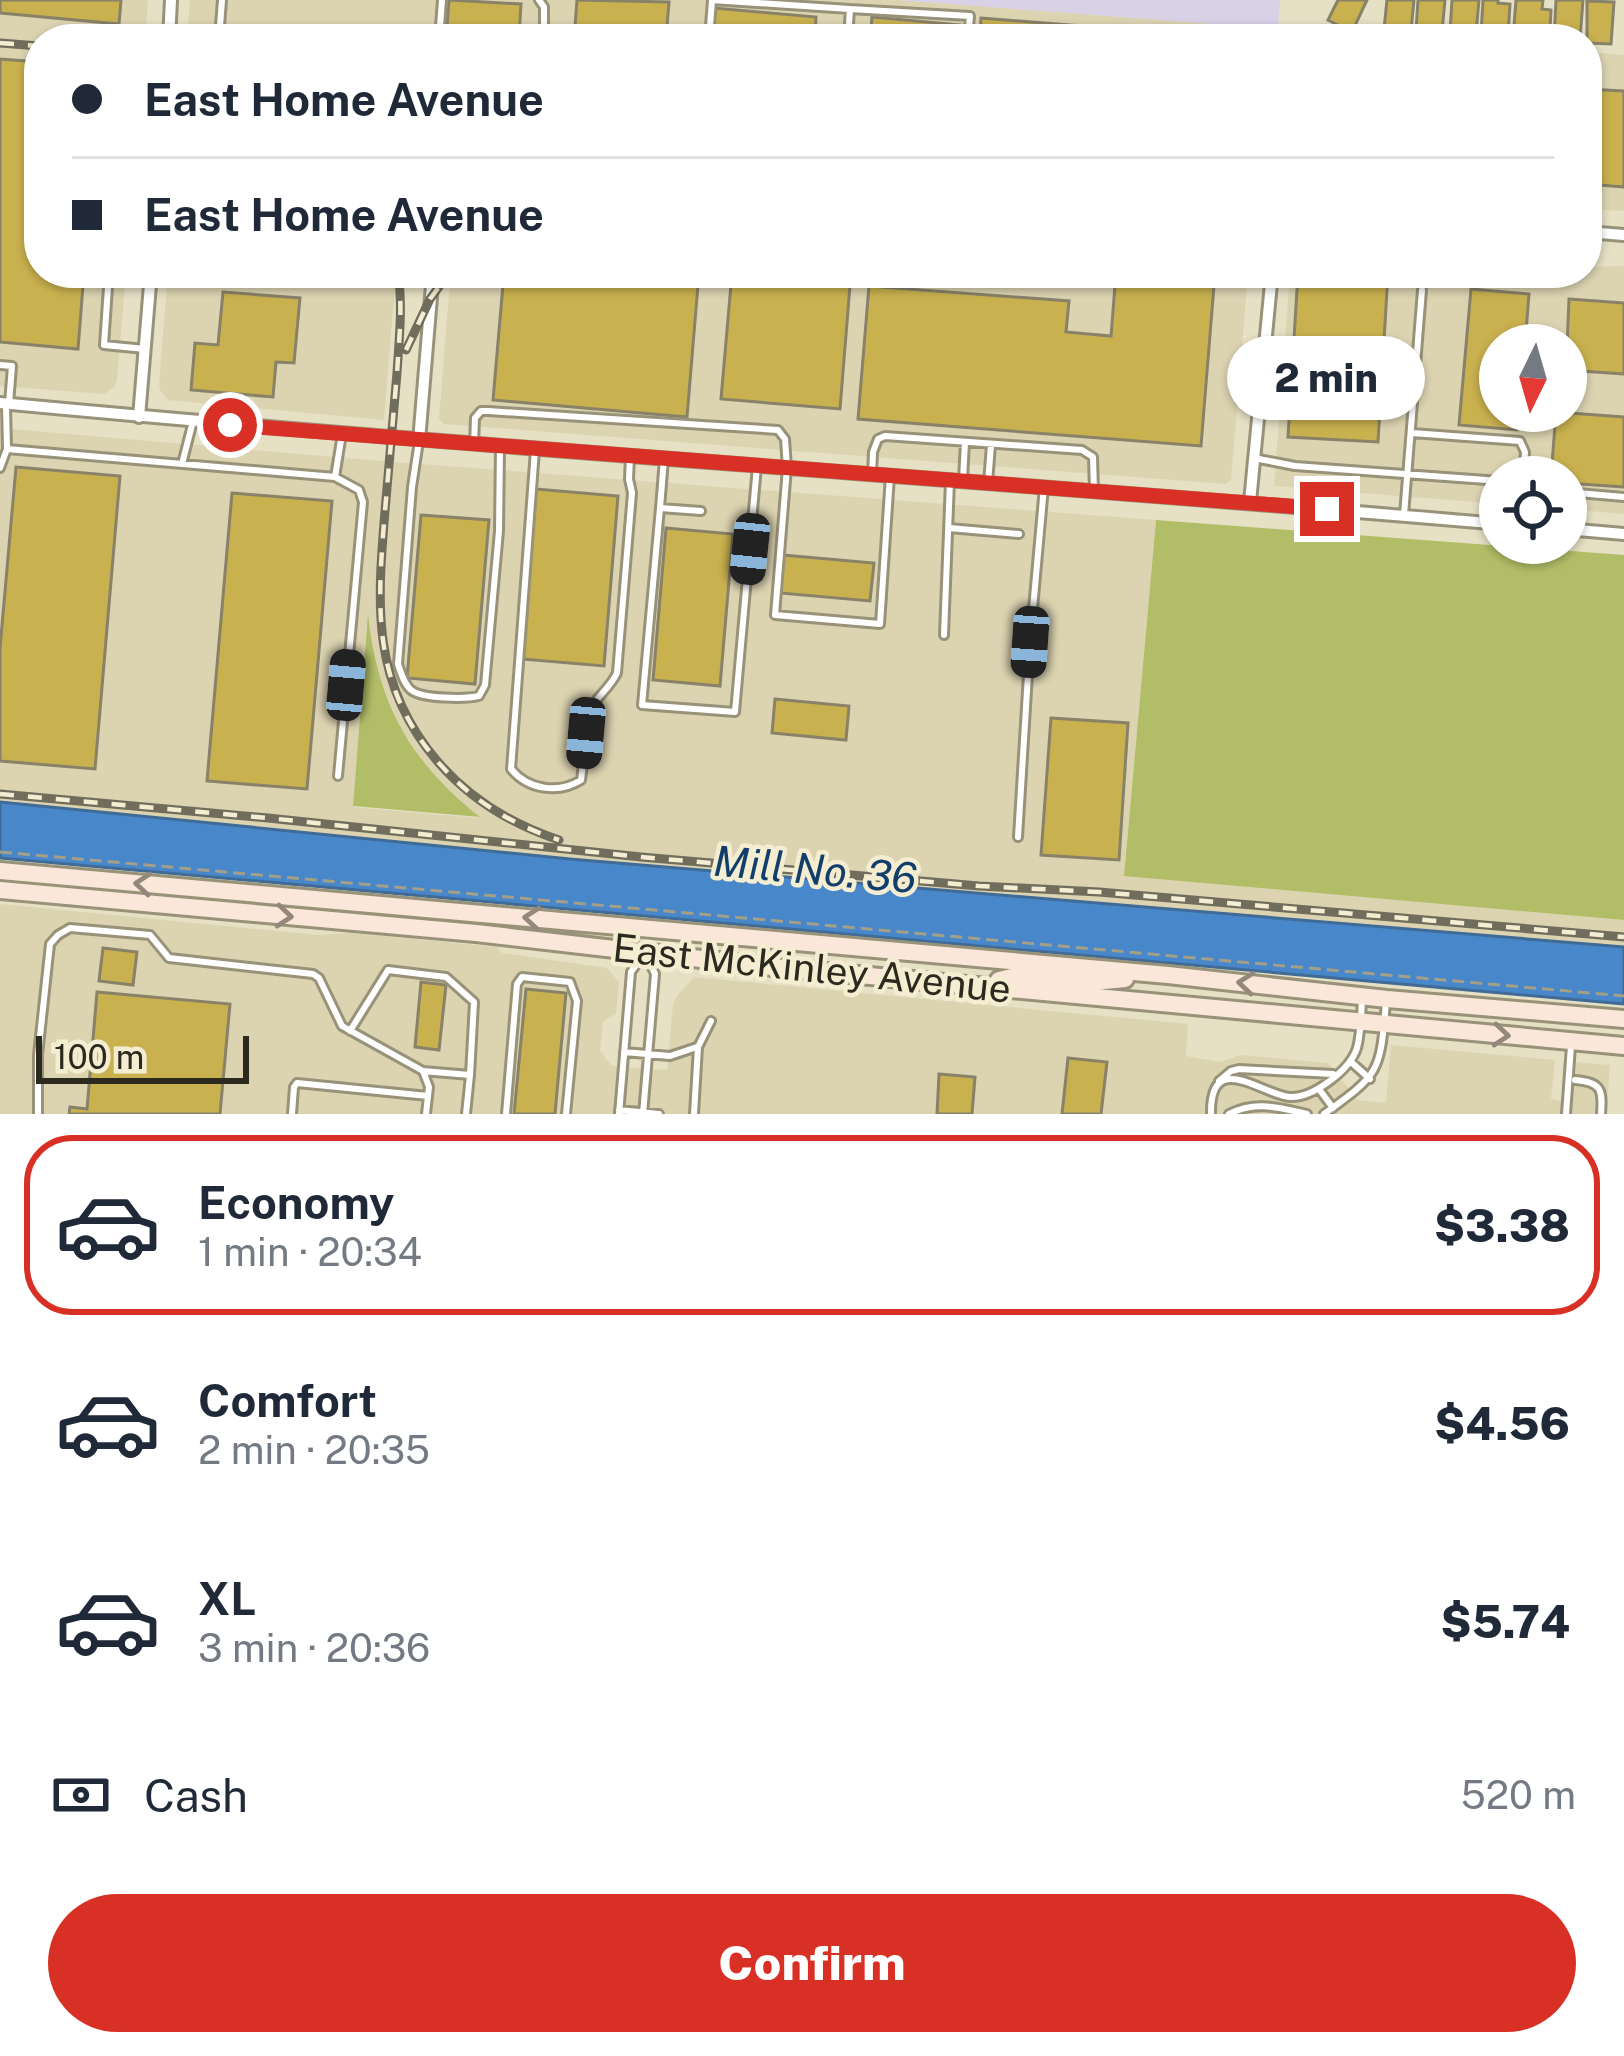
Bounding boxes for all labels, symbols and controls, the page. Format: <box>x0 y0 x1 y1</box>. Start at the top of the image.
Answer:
text: East Home Avenue <box>144 73 544 126</box>
text: East Home Avenue <box>144 188 544 241</box>
north arrow <box>1479 324 1587 432</box>
map controls <box>1479 324 1587 564</box>
callout: 2 min <box>1228 335 1426 419</box>
text: 2 min <box>1274 355 1378 401</box>
route start <box>203 398 257 452</box>
button: locate <box>1479 456 1587 564</box>
route end <box>1300 482 1354 536</box>
car <box>728 511 772 587</box>
car <box>1010 605 1050 679</box>
car <box>325 648 367 722</box>
car <box>565 696 607 770</box>
water label: Mill No. 36 <box>711 836 919 902</box>
one-way arrow <box>133 871 152 897</box>
one-way arrow <box>275 903 294 928</box>
one-way arrow <box>522 906 541 931</box>
street label: East McKinley Avenue <box>611 924 1013 1012</box>
one-way arrow <box>1236 971 1255 996</box>
one-way arrow <box>1492 1022 1511 1047</box>
scale bar <box>36 1030 249 1083</box>
text: 100 m <box>54 1038 144 1076</box>
icon: car <box>54 1171 162 1279</box>
text: Economy <box>198 1176 394 1229</box>
text: $3.38 <box>1434 1199 1570 1252</box>
text: 1 min · 20:34 <box>198 1229 422 1275</box>
icon: car <box>54 1369 162 1477</box>
text: Comfort <box>198 1374 377 1427</box>
text: $4.56 <box>1434 1397 1570 1450</box>
text: 2 min · 20:35 <box>198 1427 430 1473</box>
icon: car <box>54 1567 162 1675</box>
text: XL <box>198 1572 256 1625</box>
text: $5.74 <box>1441 1595 1570 1648</box>
text: 3 min · 20:36 <box>198 1625 430 1671</box>
icon: cash <box>48 1762 114 1828</box>
text: Cash <box>144 1769 248 1822</box>
text: 520 m <box>1461 1772 1576 1818</box>
button: Confirm <box>48 1894 1576 2032</box>

